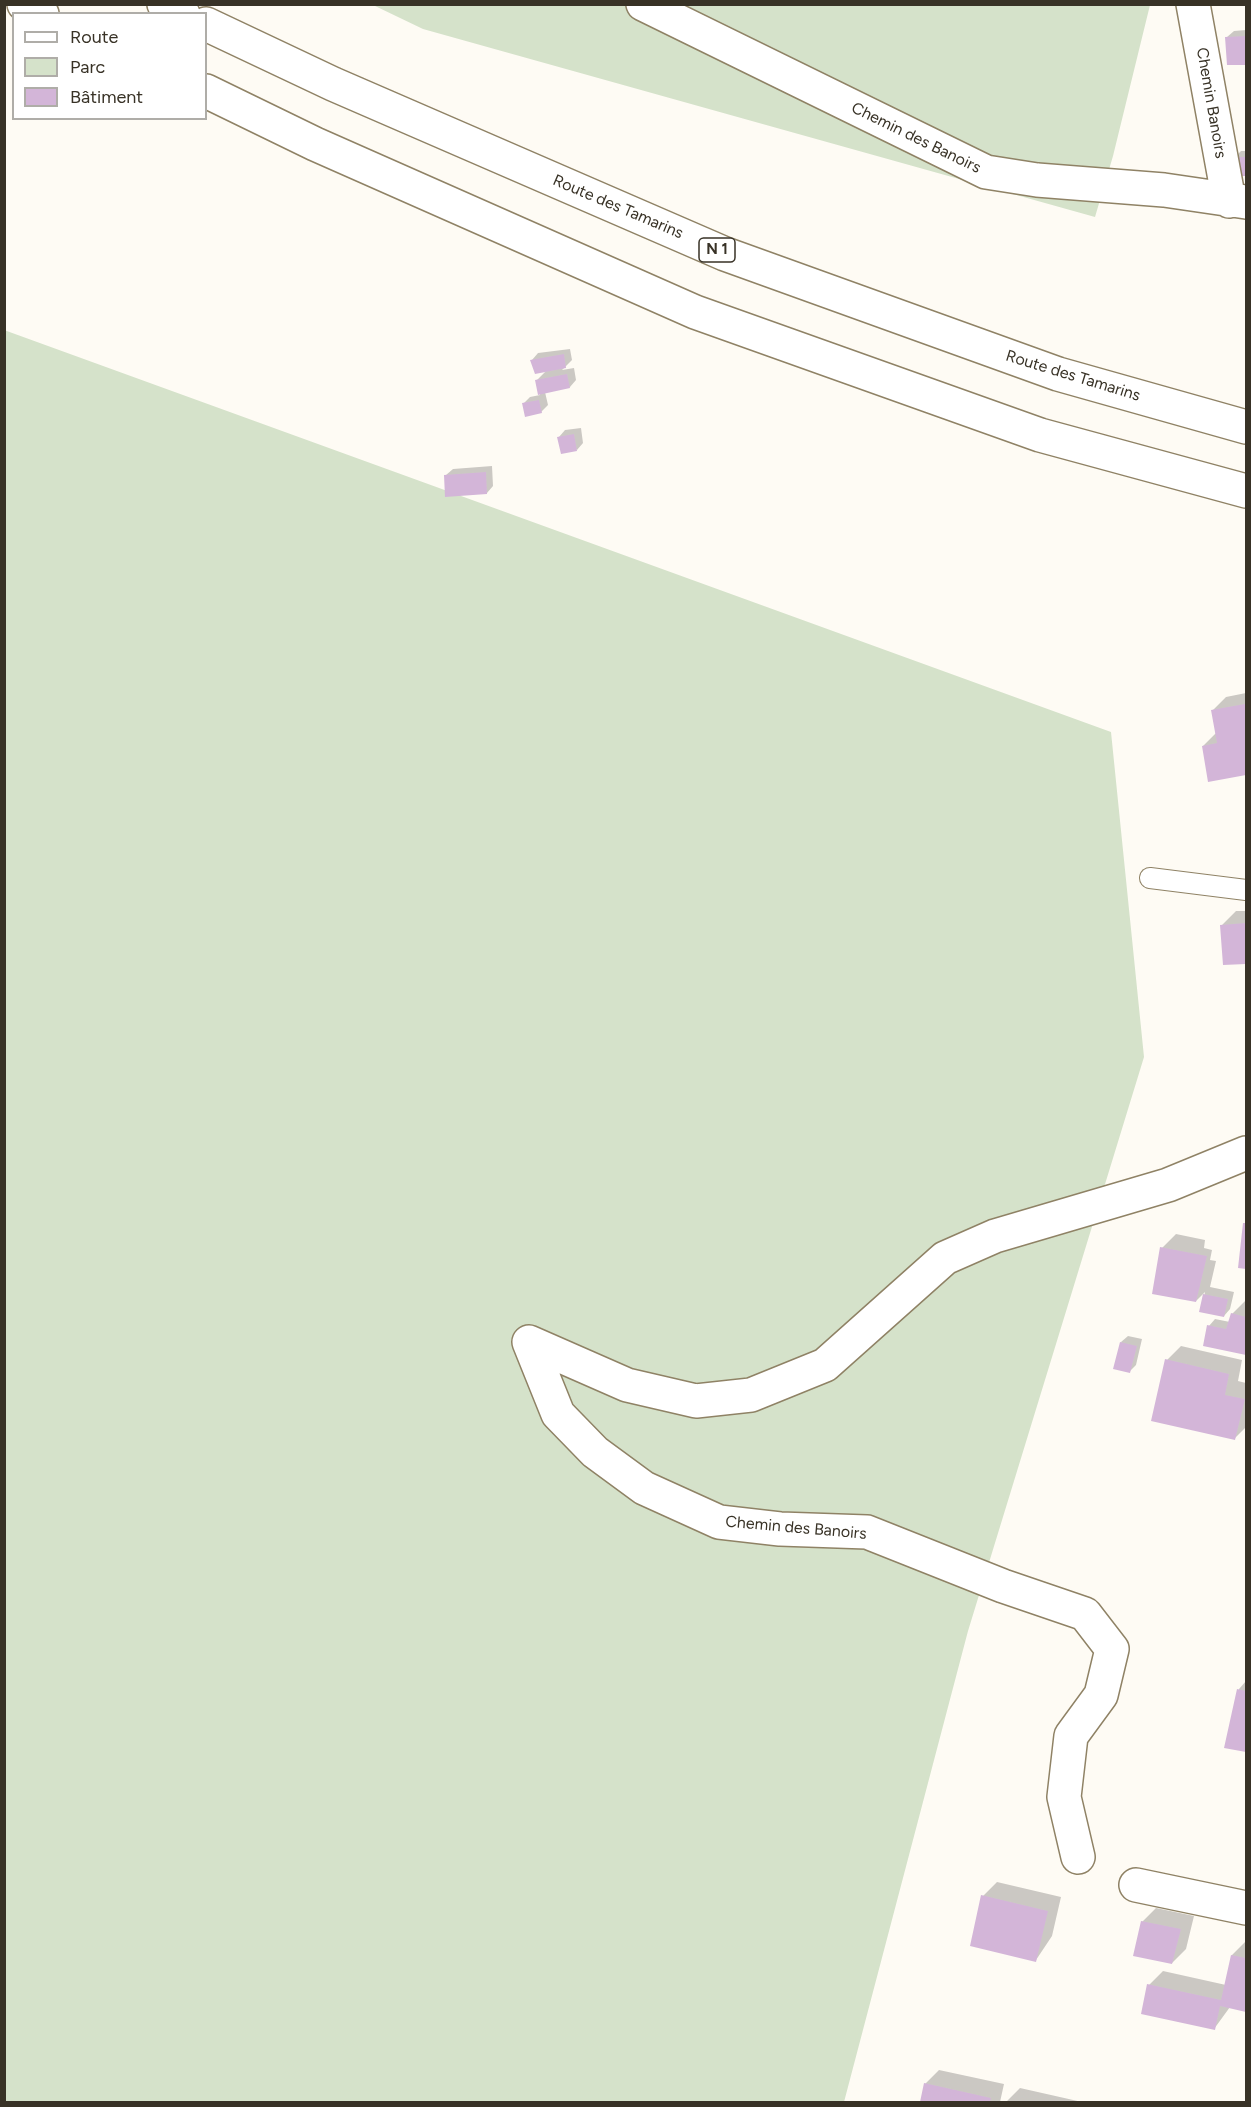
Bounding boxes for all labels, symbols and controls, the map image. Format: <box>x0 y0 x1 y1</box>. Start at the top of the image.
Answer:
legend <box>12 12 207 120</box>
text: Route <box>70 26 118 48</box>
street label: Chemin Banoirs <box>1192 46 1230 160</box>
text: Parc <box>70 56 105 78</box>
text: Bâtiment <box>70 86 143 108</box>
street label: Chemin des Banoirs <box>848 98 984 178</box>
street label: Route des Tamarins <box>550 171 686 243</box>
road number: N 1 <box>699 238 735 262</box>
street label: Route des Tamarins <box>1003 346 1143 406</box>
street label: Chemin des Banoirs <box>725 1512 867 1544</box>

